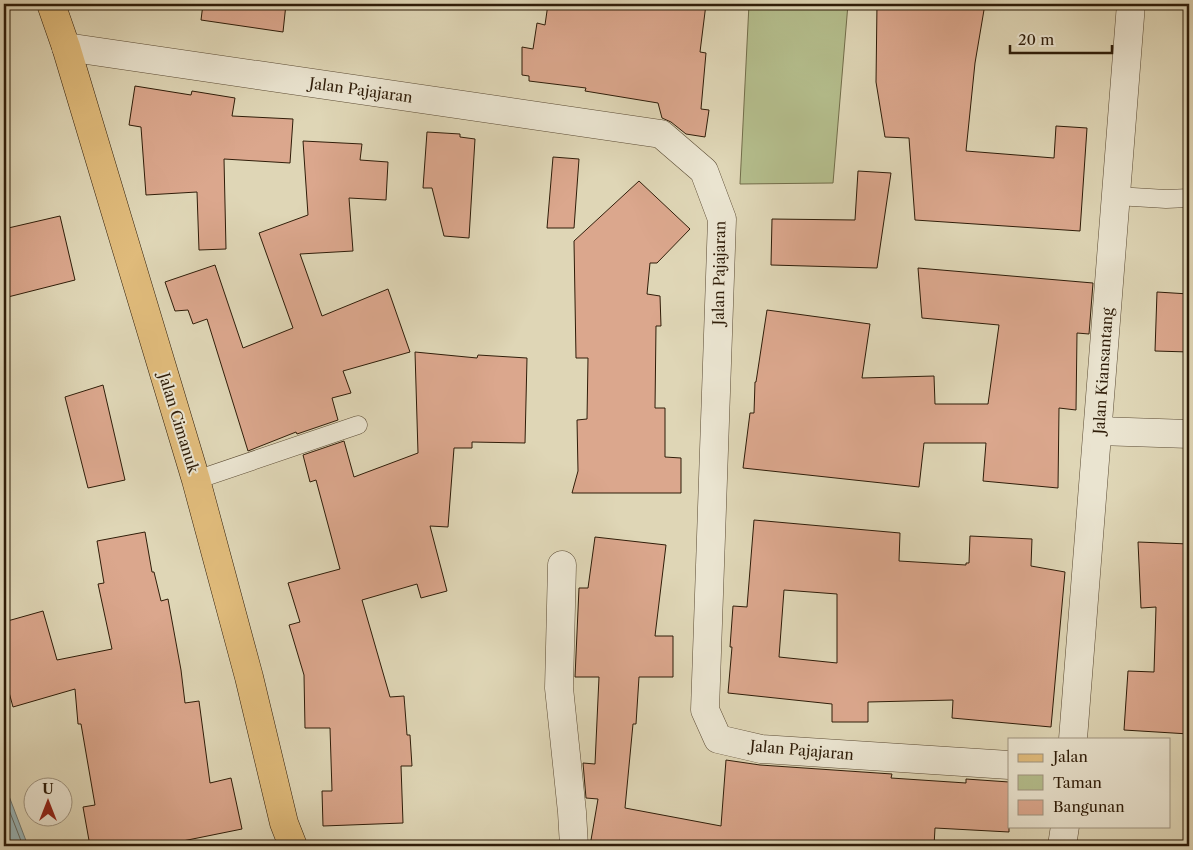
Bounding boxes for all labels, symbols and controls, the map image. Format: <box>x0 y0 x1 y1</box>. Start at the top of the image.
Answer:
scale bar <box>1010 22 1113 54</box>
text: 20 m <box>1018 30 1054 49</box>
street label: Jalan Pajajaran <box>306 73 415 107</box>
street label: Jalan Pajajaran <box>709 220 729 327</box>
street label: Jalan Kiansantang <box>1089 307 1117 437</box>
street label: Jalan Cimanuk <box>154 369 204 477</box>
street label: Jalan Pajajaran <box>747 736 855 764</box>
legend <box>1008 738 1170 828</box>
text: Jalan <box>1051 747 1088 766</box>
text: Taman <box>1053 773 1103 792</box>
north arrow <box>22 778 72 828</box>
text: U <box>42 780 54 798</box>
text: Bangunan <box>1053 797 1125 816</box>

